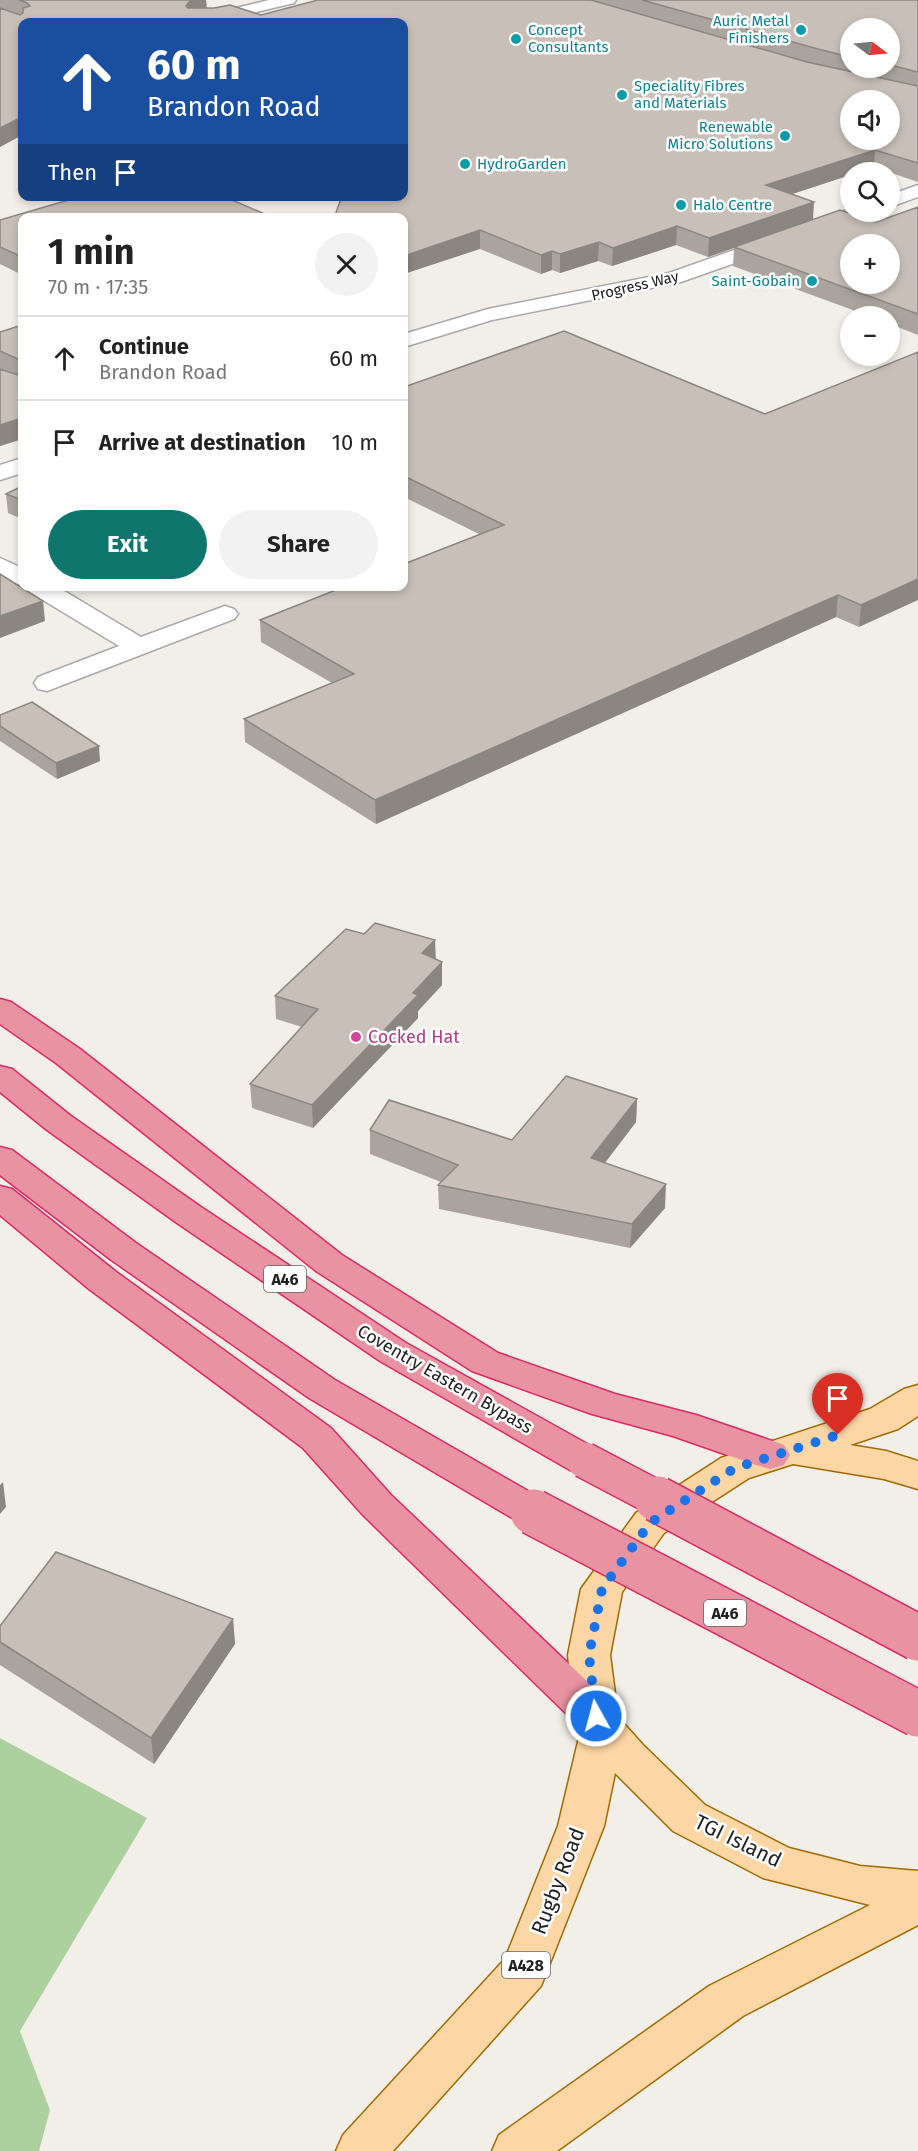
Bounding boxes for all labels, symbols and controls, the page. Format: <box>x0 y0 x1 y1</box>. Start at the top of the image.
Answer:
place label: Auric Metal Finishers <box>713 12 790 47</box>
north arrow <box>840 18 900 78</box>
map controls <box>840 18 900 366</box>
place label: Concept Consultants <box>528 21 608 56</box>
marker: Auric Metal Finishers <box>794 23 808 37</box>
marker: Concept Consultants <box>509 32 523 46</box>
text: 60 m <box>147 40 241 90</box>
icon: ahead <box>48 42 126 120</box>
place label: Speciality Fibres and Materials <box>634 77 745 112</box>
marker: Speciality Fibres and Materials <box>615 88 629 102</box>
button: sound <box>840 90 900 150</box>
text: Brandon Road <box>147 91 321 123</box>
place label: Renewable Micro Solutions <box>668 118 773 153</box>
marker: Renewable Micro Solutions <box>778 129 792 143</box>
place label: HydroGarden <box>477 155 567 173</box>
icon: arrive <box>109 156 142 189</box>
marker: HydroGarden <box>458 157 472 171</box>
text: Then <box>48 159 97 186</box>
button: search <box>840 162 900 222</box>
place label: Halo Centre <box>693 196 772 214</box>
marker: Halo Centre <box>674 198 688 212</box>
text: 1 min <box>48 230 135 274</box>
button: close <box>315 233 378 296</box>
button: + <box>840 234 900 294</box>
street label: Progress Way <box>590 267 681 305</box>
place label: Saint-Gobain <box>712 272 800 290</box>
marker: Saint-Gobain <box>805 274 819 288</box>
text: 70 m · 17:35 <box>48 275 148 299</box>
button: − <box>840 306 900 366</box>
text: Continue <box>99 333 189 360</box>
icon: ahead <box>48 342 81 375</box>
text: 60 m <box>329 345 378 372</box>
text: Brandon Road <box>99 360 228 384</box>
icon: arrive <box>48 426 81 459</box>
text: Arrive at destination <box>99 429 306 456</box>
text: 10 m <box>332 429 378 456</box>
button: Exit <box>48 510 207 579</box>
button: Share <box>219 510 378 579</box>
place label: Cocked Hat <box>368 1026 460 1048</box>
marker: Cocked Hat <box>349 1030 363 1044</box>
road number: A46 <box>264 1266 306 1292</box>
street label: Coventry Eastern Bypass <box>353 1320 537 1438</box>
pin <box>812 1373 863 1435</box>
icon: arrive <box>821 1382 854 1415</box>
road number: A46 <box>704 1600 746 1626</box>
position arrow <box>564 1684 628 1748</box>
street label: TGI Island <box>690 1809 786 1873</box>
street label: Rugby Road <box>526 1824 590 1938</box>
road number: A428 <box>502 1952 550 1978</box>

